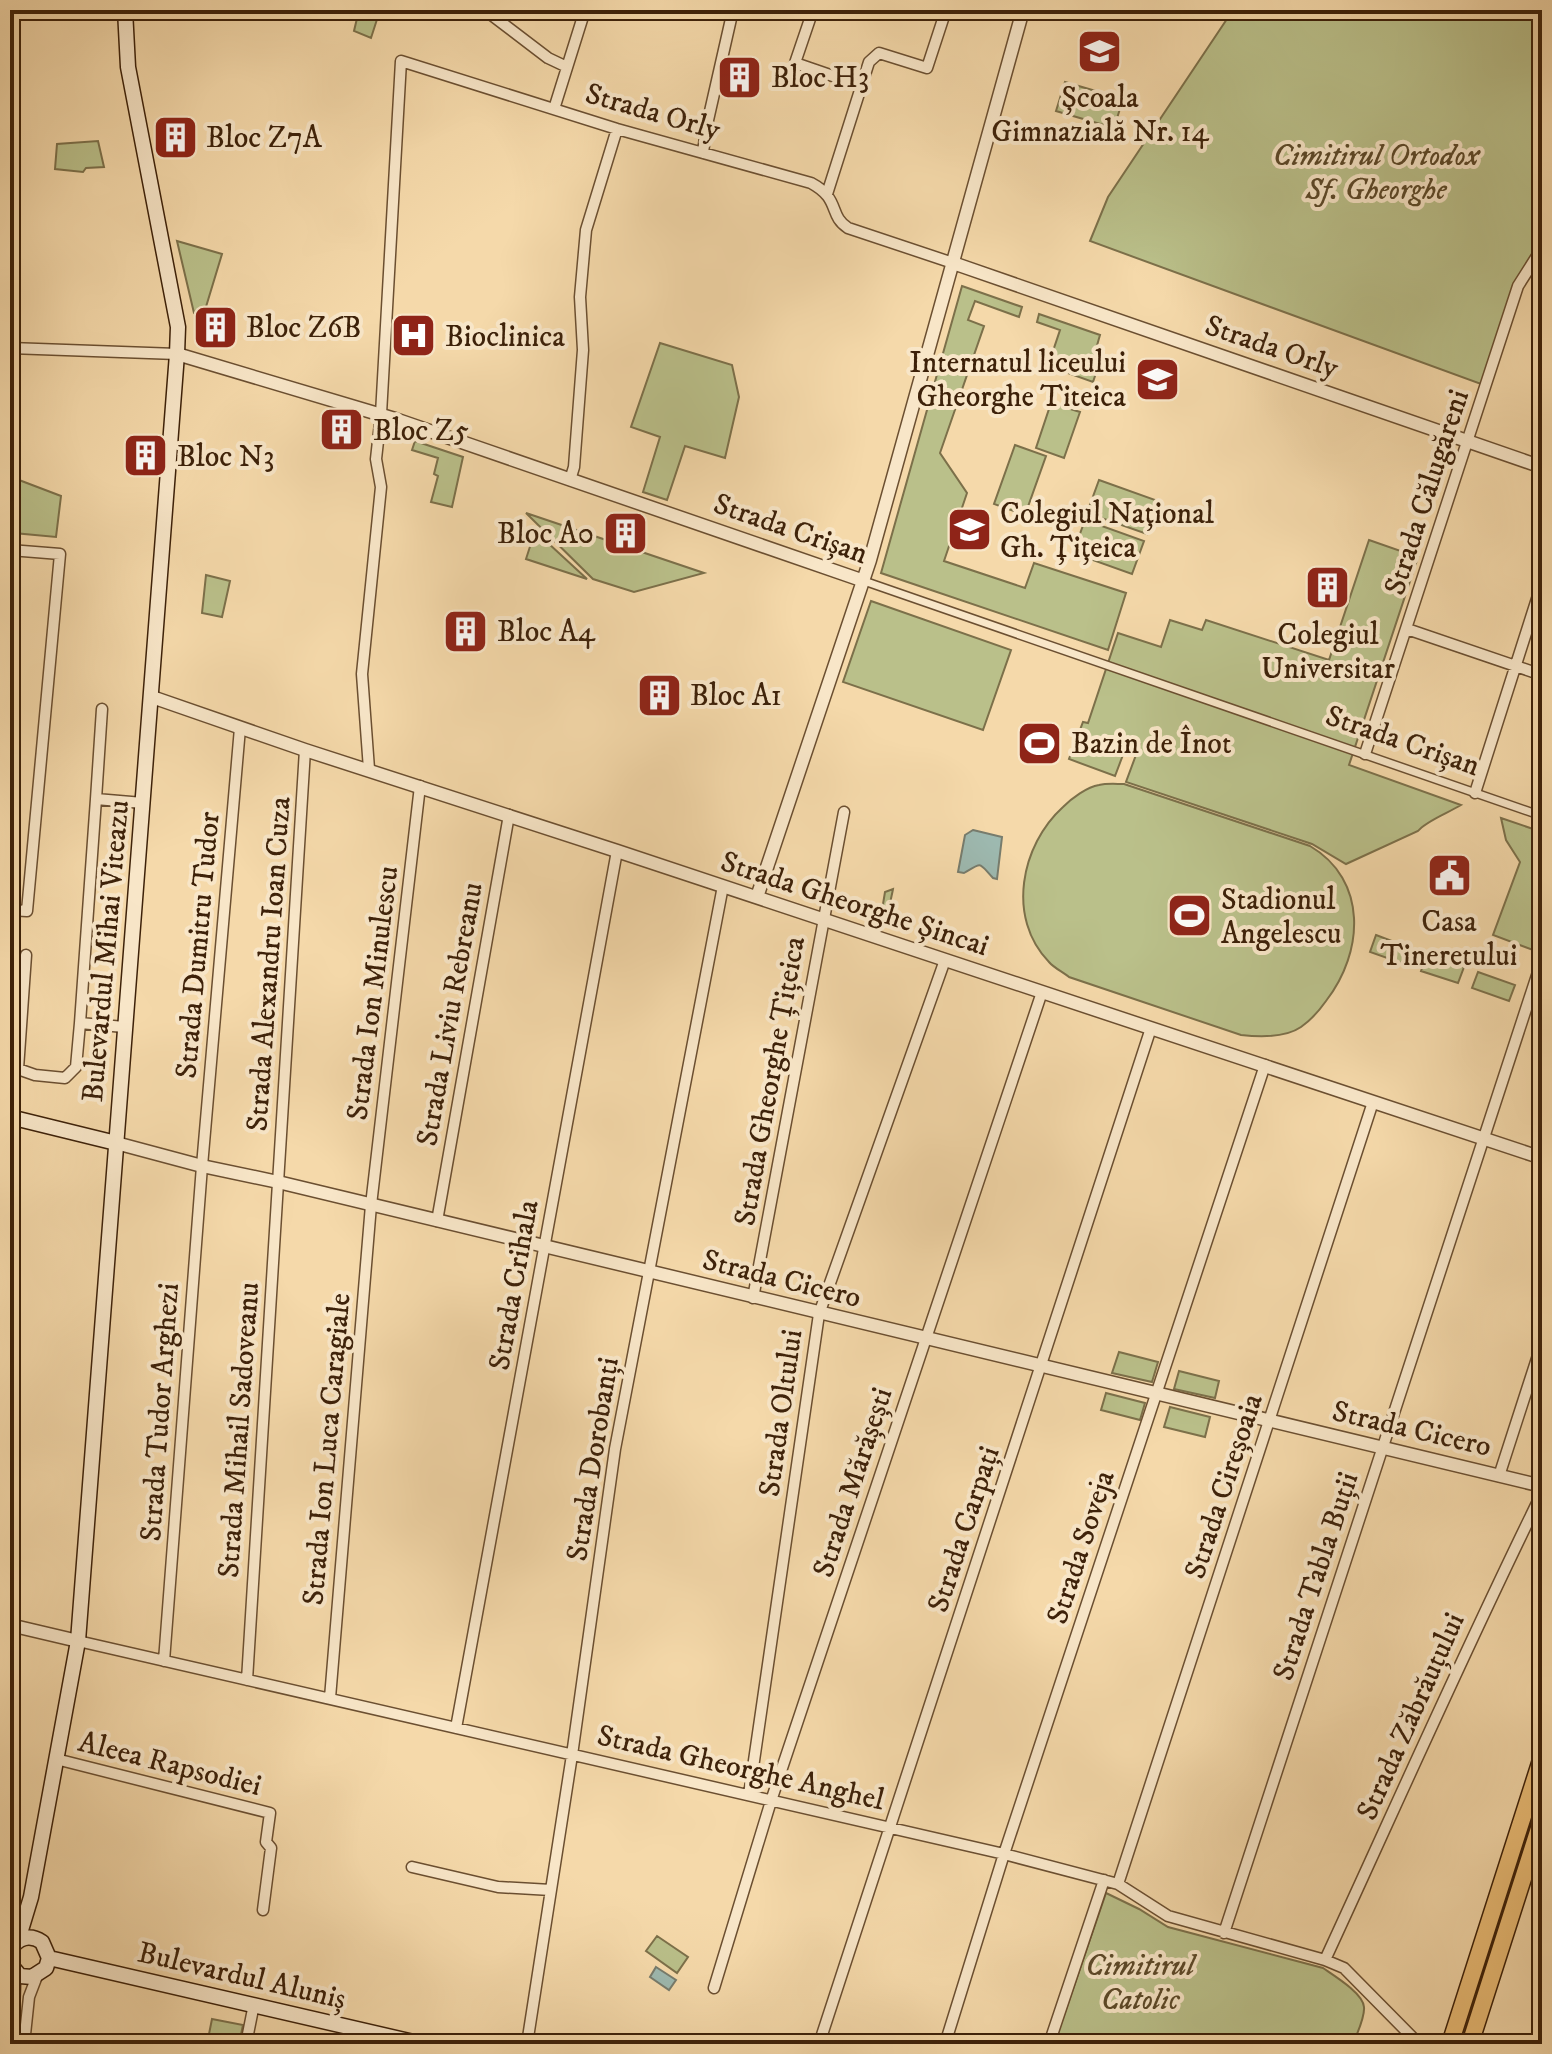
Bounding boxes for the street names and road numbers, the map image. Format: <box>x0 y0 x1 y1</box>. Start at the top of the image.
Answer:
street label: Strada Orly <box>581 76 725 150</box>
street label: Strada Orly <box>1200 307 1344 388</box>
street label: Strada Călugăreni <box>1377 385 1478 600</box>
street label: Strada Crișan <box>709 486 873 573</box>
street label: Strada Crișan <box>1321 698 1485 785</box>
street label: Strada Alexandru Ioan Cuza <box>239 795 300 1133</box>
street label: Bulevardul Mihai Viteazu <box>75 799 138 1104</box>
street label: Strada Dumitru Tudor <box>168 810 229 1080</box>
street label: Strada Gheorghe Șincai <box>716 844 993 965</box>
street label: Strada Ion Minulescu <box>340 864 407 1122</box>
street label: Strada Liviu Rebreanu <box>409 880 492 1149</box>
street label: Strada Gheorghe Țițeica <box>727 933 814 1229</box>
street label: Strada Crihala <box>481 1197 548 1373</box>
street label: Strada Cicero <box>699 1242 865 1317</box>
street label: Strada Mihail Sadoveanu <box>211 1281 268 1579</box>
street label: Strada Tudor Arghezi <box>133 1282 188 1543</box>
street label: Strada Ion Luca Caragiale <box>295 1291 360 1607</box>
street label: Strada Oltului <box>751 1327 812 1499</box>
street label: Strada Dorobanți <box>559 1355 628 1564</box>
street label: Strada Mărășești <box>805 1383 902 1582</box>
street label: Strada Cireșoaia <box>1177 1389 1272 1584</box>
street label: Strada Cicero <box>1329 1393 1495 1466</box>
street label: Strada Carpați <box>920 1442 1009 1617</box>
street label: Strada Soveja <box>1039 1466 1124 1629</box>
street label: Strada Tabla Buții <box>1265 1468 1368 1685</box>
street label: Strada Zăbrăuțului <box>1349 1607 1474 1826</box>
street label: Strada Gheorghe Anghel <box>593 1717 888 1820</box>
street label: Aleea Rapsodiei <box>74 1724 265 1805</box>
street label: Bulevardul Aluniș <box>134 1935 349 2018</box>

